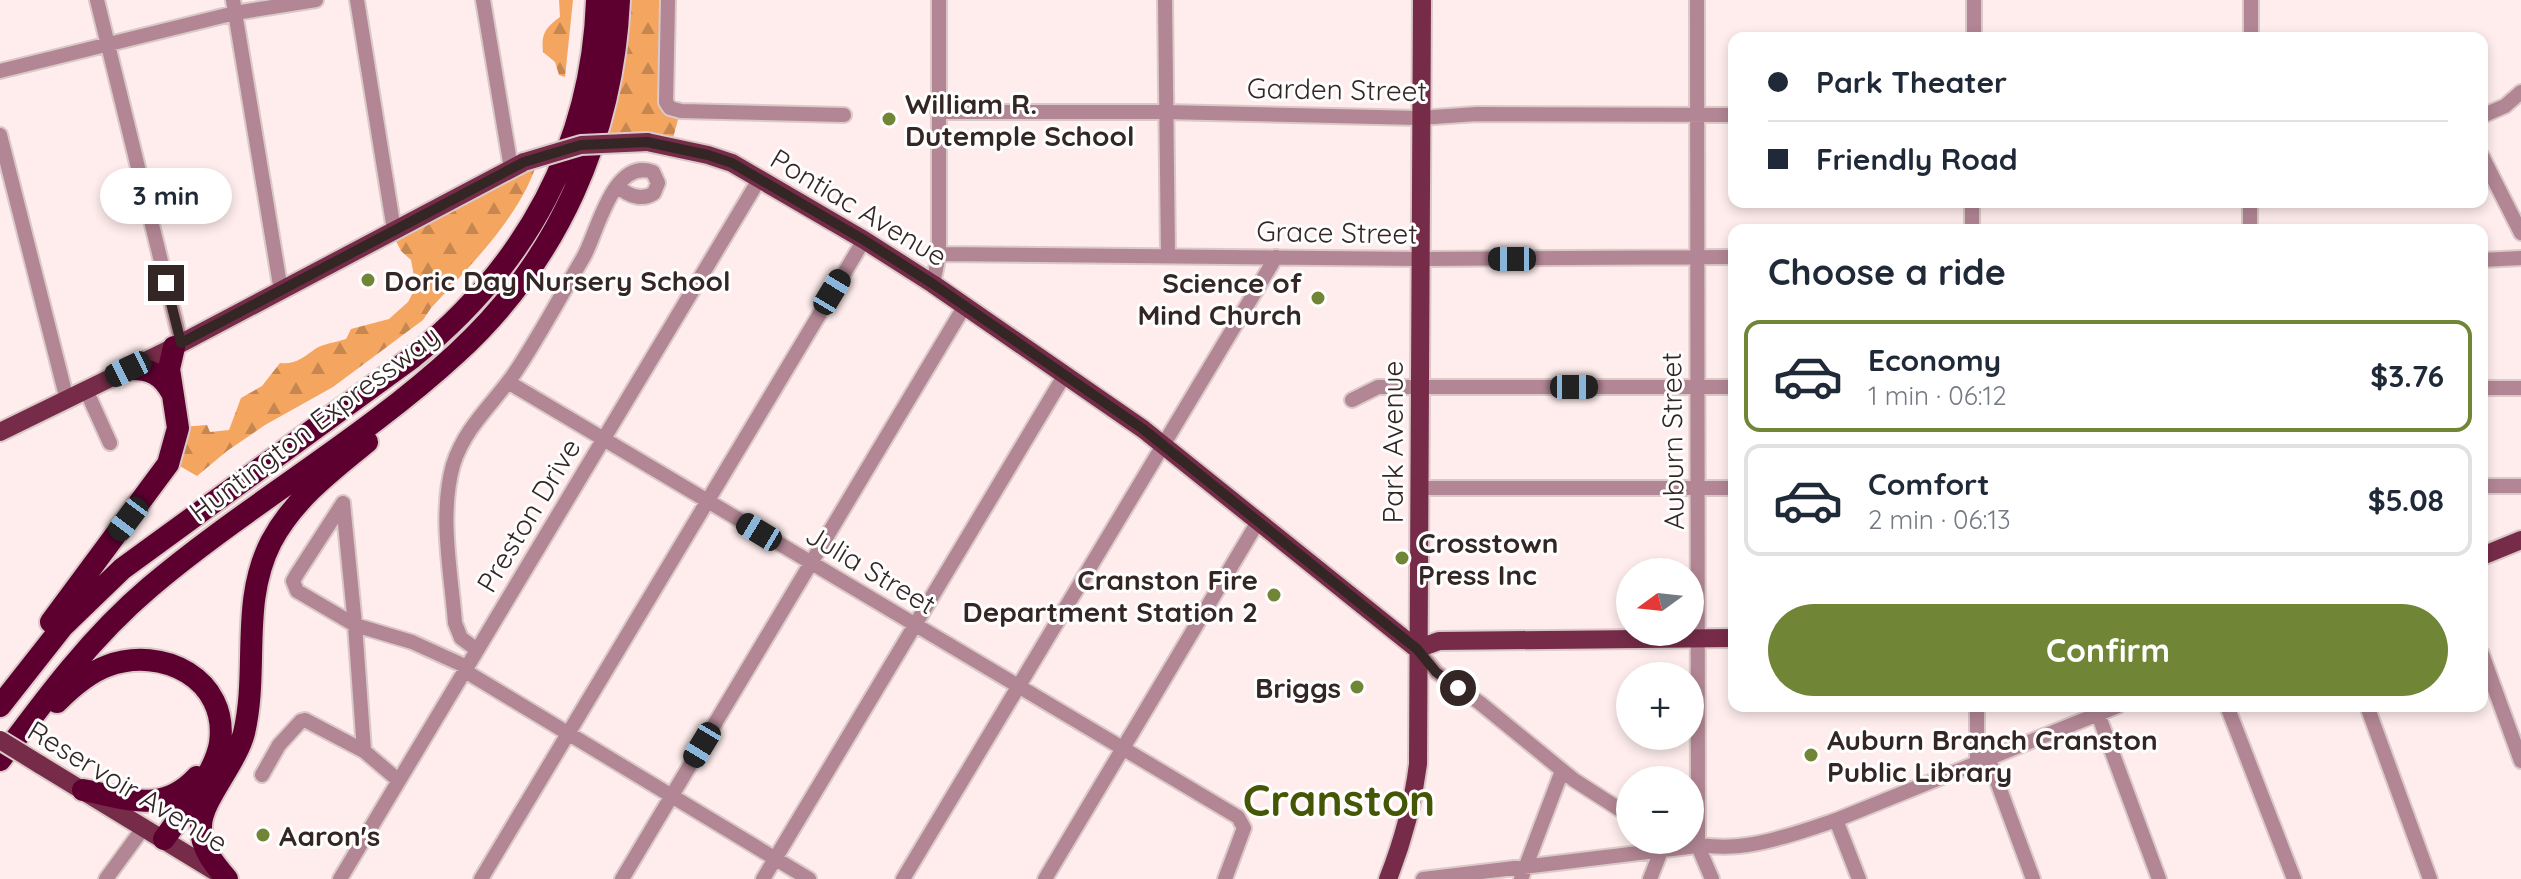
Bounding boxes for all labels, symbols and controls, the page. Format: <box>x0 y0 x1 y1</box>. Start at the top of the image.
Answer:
text: Park Theater <box>1816 63 2007 101</box>
street label: Garden Street <box>1247 70 1427 108</box>
place label: William R. Dutemple School <box>905 86 1135 153</box>
marker: William R. Dutemple School <box>880 110 898 128</box>
text: Friendly Road <box>1816 140 2018 178</box>
street label: Pontiac Avenue <box>764 141 954 273</box>
callout: 3 min <box>100 167 232 223</box>
text: 3 min <box>133 179 199 212</box>
street label: Grace Street <box>1256 213 1418 251</box>
car <box>1488 247 1536 271</box>
text: Choose a ride <box>1768 249 2006 294</box>
place label: Doric Day Nursery School <box>384 263 731 298</box>
route end <box>148 265 184 301</box>
car <box>809 265 855 319</box>
place label: Science of Mind Church <box>1137 265 1303 332</box>
marker: Doric Day Nursery School <box>359 271 377 289</box>
marker: Science of Mind Church <box>1309 289 1327 307</box>
street label: Huntington Expressway <box>182 317 446 529</box>
icon: car <box>1772 340 1844 412</box>
text: Economy <box>1868 341 2001 379</box>
car <box>101 348 155 390</box>
street label: Auburn Street <box>1653 352 1691 530</box>
text: $3.76 <box>2370 357 2444 395</box>
street label: Park Avenue <box>1375 361 1410 523</box>
car <box>1550 375 1598 399</box>
text: 1 min · 06:12 <box>1868 379 2007 412</box>
street label: Preston Drive <box>468 432 588 598</box>
icon: car <box>1772 464 1844 536</box>
text: Comfort <box>1868 465 1989 503</box>
text: $5.08 <box>2368 481 2444 519</box>
car <box>104 493 152 545</box>
text: 2 min · 06:13 <box>1868 503 2011 536</box>
car <box>732 509 786 555</box>
street label: Julia Street <box>800 517 942 621</box>
place label: Crosstown Press Inc <box>1418 525 1559 592</box>
marker: Crosstown Press Inc <box>1393 549 1411 567</box>
north arrow <box>1616 558 1704 646</box>
map controls <box>1616 558 1704 854</box>
place label: Cranston Fire Department Station 2 <box>962 562 1258 629</box>
marker: Cranston Fire Department Station 2 <box>1265 586 1283 604</box>
button: Confirm <box>1768 604 2448 696</box>
button: + <box>1616 662 1704 750</box>
place label: Briggs <box>1255 670 1341 705</box>
route start <box>1440 670 1476 706</box>
marker: Briggs <box>1348 678 1366 696</box>
street label: Reservoir Avenue <box>22 712 234 860</box>
car <box>679 718 725 772</box>
place label: Auburn Branch Cranston Public Library <box>1827 722 2158 789</box>
marker: Auburn Branch Cranston Public Library <box>1802 746 1820 764</box>
button: − <box>1616 766 1704 854</box>
district label: Cranston <box>1243 772 1435 827</box>
place label: Aaron's <box>279 818 380 853</box>
marker: Aaron's <box>254 826 272 844</box>

